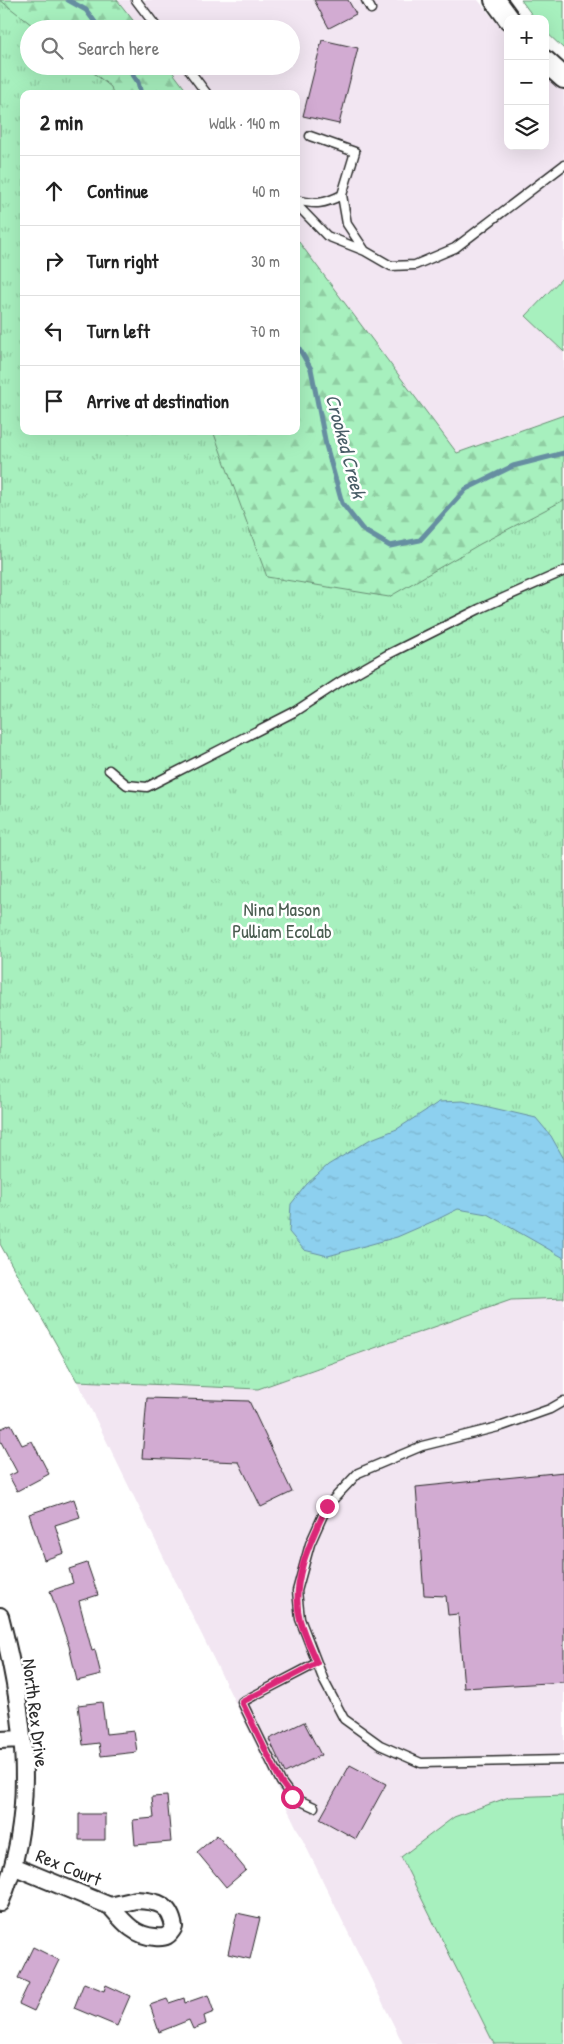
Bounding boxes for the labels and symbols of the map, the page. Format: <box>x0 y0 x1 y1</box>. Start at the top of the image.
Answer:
water label: Crooked Creek <box>320 391 374 502</box>
park label: Nina Mason Pulliam EcoLab <box>232 896 332 944</box>
route end <box>316 1495 339 1518</box>
street label: North Rex Drive <box>16 1657 56 1769</box>
route start <box>281 1786 304 1809</box>
street label: Rex Court <box>32 1842 106 1892</box>

